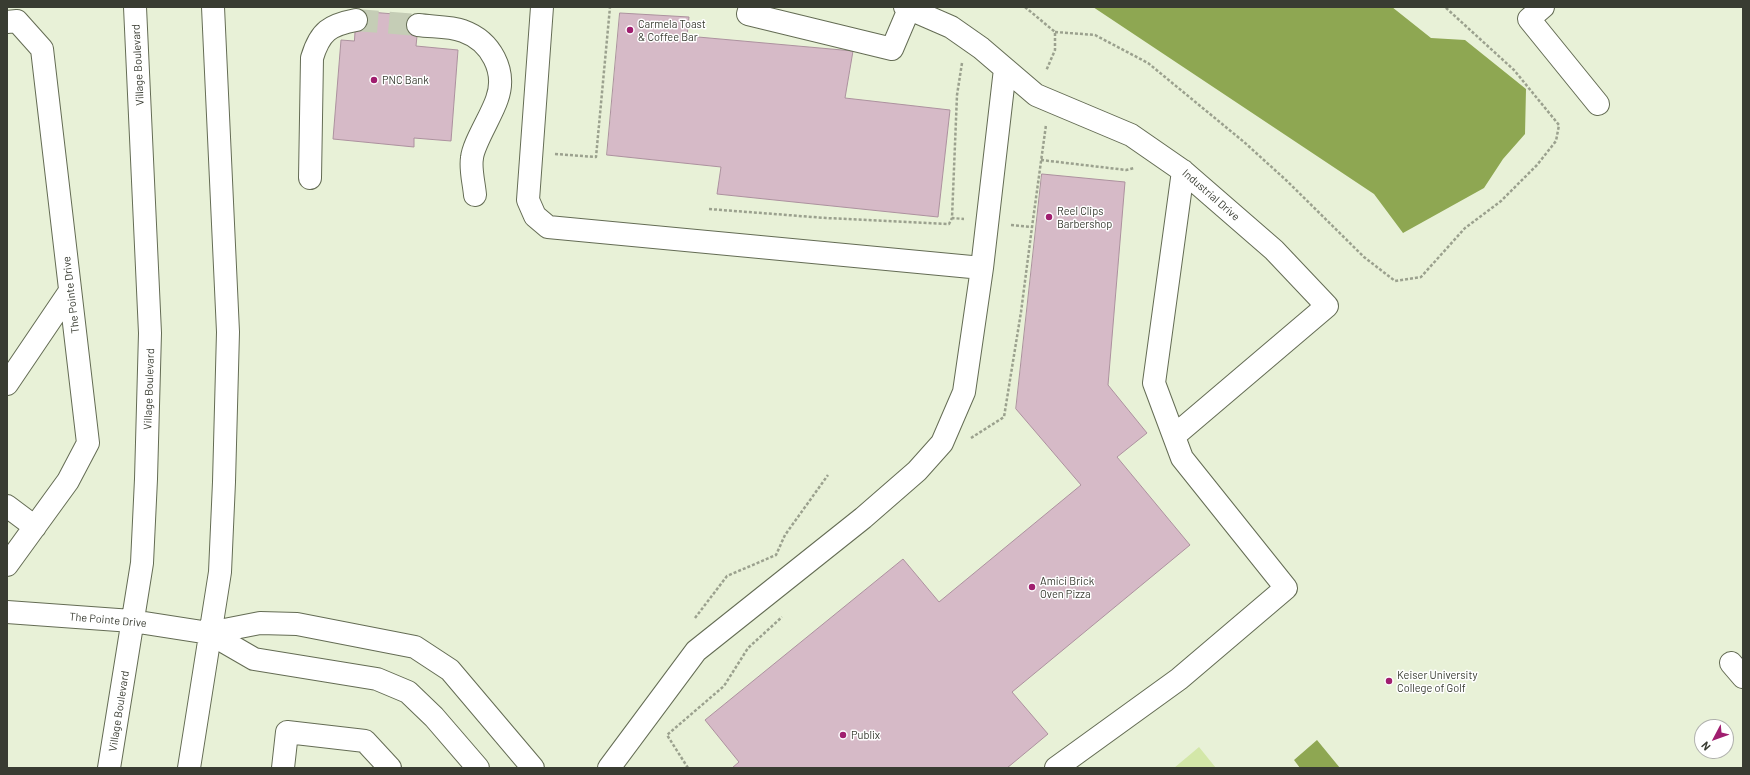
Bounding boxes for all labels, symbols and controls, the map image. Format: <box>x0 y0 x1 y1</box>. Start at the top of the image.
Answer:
place label: Carmela Toast & Coffee Bar <box>638 17 706 43</box>
street label: Village Boulevard <box>129 24 147 106</box>
marker: Carmela Toast & Coffee Bar <box>625 25 635 35</box>
place label: PNC Bank <box>382 73 429 87</box>
marker: PNC Bank <box>369 75 379 85</box>
street label: Industrial Drive <box>1180 167 1242 223</box>
place label: Reel Clips Barbershop <box>1057 204 1112 230</box>
marker: Reel Clips Barbershop <box>1044 212 1054 222</box>
street label: The Pointe Drive <box>60 256 82 334</box>
street label: Village Boulevard <box>141 348 157 430</box>
place label: Amici Brick Oven Pizza <box>1040 574 1094 600</box>
marker: Amici Brick Oven Pizza <box>1027 582 1037 592</box>
street label: The Pointe Drive <box>69 610 147 630</box>
place label: Keiser University College of Golf <box>1397 668 1477 694</box>
street label: Village Boulevard <box>106 670 132 752</box>
marker: Keiser University College of Golf <box>1384 676 1394 686</box>
north arrow <box>1694 719 1734 759</box>
place label: Publix <box>851 728 880 742</box>
marker: Publix <box>838 730 848 740</box>
text: N <box>1698 740 1713 754</box>

